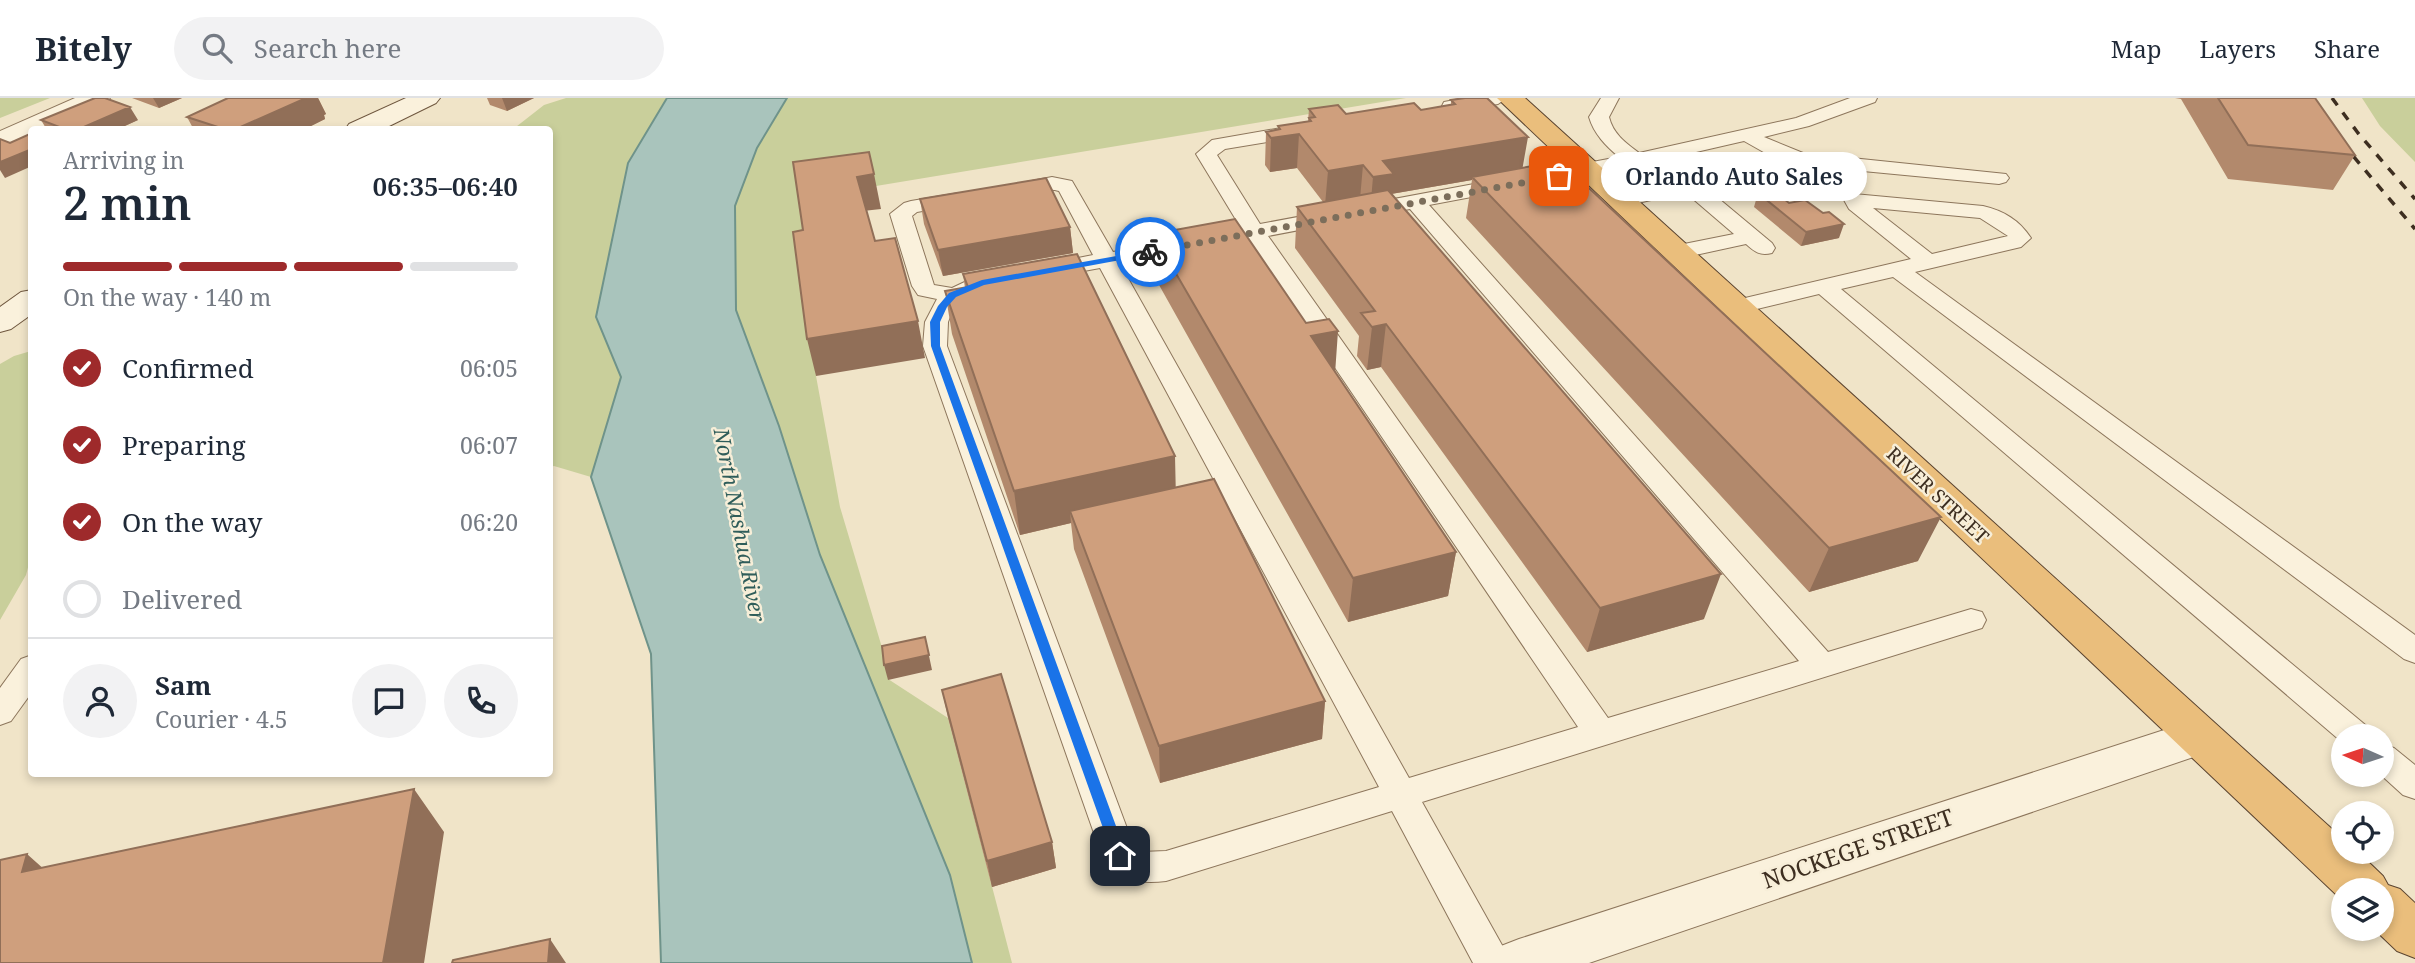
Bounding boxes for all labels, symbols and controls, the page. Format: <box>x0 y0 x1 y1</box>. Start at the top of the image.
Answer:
search box <box>174 17 664 80</box>
text: Bitely <box>35 26 132 71</box>
icon: search <box>198 29 236 67</box>
text: Search here <box>254 30 401 66</box>
text: Map <box>2111 32 2162 65</box>
text: Layers <box>2200 32 2276 65</box>
text: Share <box>2314 32 2380 65</box>
text: Arriving in <box>63 144 184 176</box>
pin <box>1529 146 1589 206</box>
callout: Orlando Auto Sales <box>1601 152 1867 200</box>
icon: bag <box>1540 157 1578 195</box>
text: Orlando Auto Sales <box>1625 160 1843 192</box>
text: 06:35–06:40 <box>372 168 518 204</box>
text: 2 min <box>63 171 191 233</box>
courier <box>1115 217 1185 287</box>
icon: bike <box>1131 233 1169 271</box>
text: On the way · 140 m <box>63 281 271 313</box>
icon: check <box>63 349 101 387</box>
text: Confirmed <box>122 350 254 386</box>
text: 06:05 <box>460 352 518 384</box>
water label: North Nashua River <box>707 425 772 624</box>
icon: check <box>63 426 101 464</box>
text: Preparing <box>122 427 246 463</box>
text: 06:07 <box>460 429 518 461</box>
street label: RIVER STREET <box>1881 441 1995 549</box>
icon: check <box>63 503 101 541</box>
text: On the way <box>122 504 262 540</box>
text: 06:20 <box>460 506 518 538</box>
text: Delivered <box>122 581 242 617</box>
button: person <box>63 664 137 738</box>
button: chat <box>352 664 426 738</box>
button: phone <box>444 664 518 738</box>
text: Sam <box>155 667 211 703</box>
text: Courier · 4.5 <box>155 703 288 735</box>
north arrow <box>2331 724 2394 788</box>
map controls <box>2331 724 2394 941</box>
street label: NOCKEGE STREET <box>1758 800 1957 896</box>
button: locate <box>2331 801 2394 864</box>
pin <box>1090 826 1150 886</box>
icon: home <box>1101 837 1139 875</box>
button: layers <box>2331 878 2394 941</box>

